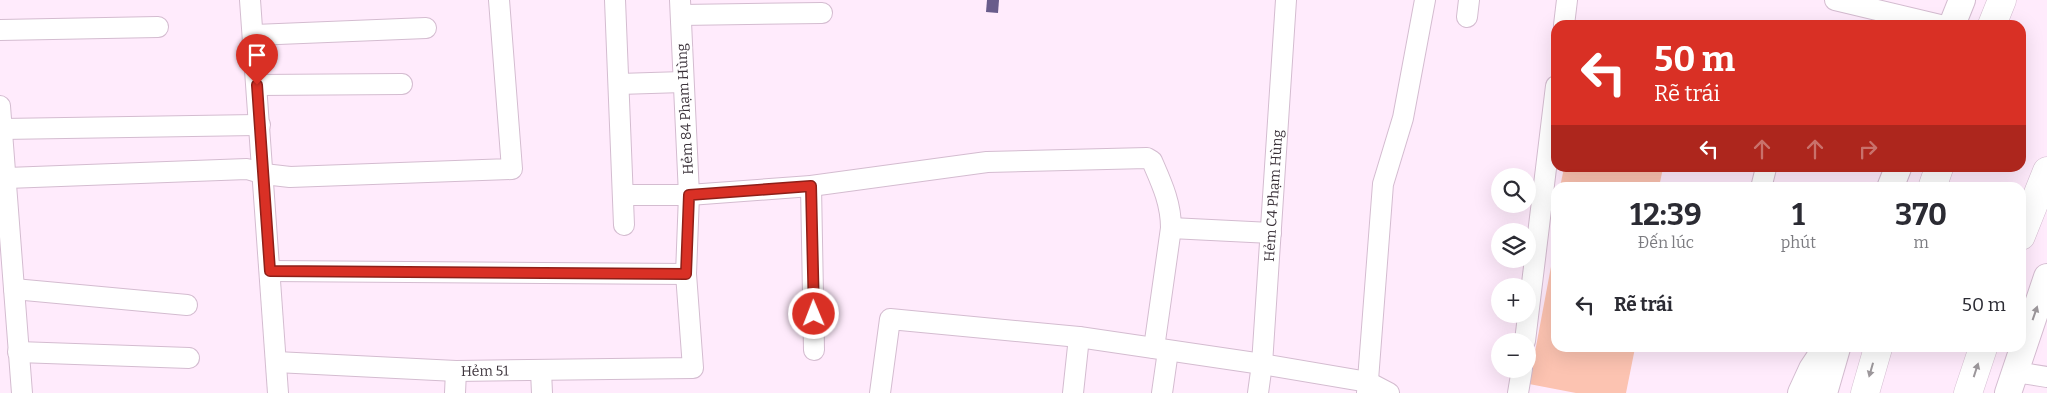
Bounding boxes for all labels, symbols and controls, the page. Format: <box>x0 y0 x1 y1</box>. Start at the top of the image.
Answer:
pin <box>236 34 278 85</box>
text: 50 m <box>1654 38 1735 80</box>
icon: left <box>1571 40 1636 105</box>
icon: arrive <box>243 41 271 69</box>
street label: Hẻm 84 Phạm Hùng <box>673 43 697 175</box>
text: Rẽ trái <box>1654 80 1720 107</box>
street label: Hẻm C4 Phạm Hùng <box>1260 129 1286 262</box>
icon: left <box>1695 135 1723 163</box>
icon: ahead <box>1748 135 1776 163</box>
icon: ahead <box>1801 135 1829 163</box>
icon: right <box>1854 135 1882 163</box>
map controls <box>1491 168 1536 378</box>
button: search <box>1491 168 1536 213</box>
text: 12:39 <box>1630 197 1702 233</box>
text: 1 <box>1792 197 1805 233</box>
text: 370 <box>1895 197 1947 233</box>
button: layers <box>1491 223 1536 268</box>
text: Đến lúc <box>1638 233 1694 252</box>
text: phút <box>1781 233 1816 252</box>
text: m <box>1913 233 1929 252</box>
button: + <box>1491 278 1536 323</box>
position arrow <box>787 287 839 339</box>
icon: left <box>1571 291 1599 319</box>
text: Rẽ trái <box>1614 293 1673 316</box>
text: 50 m <box>1962 293 2006 316</box>
one-way arrow <box>2031 306 2039 321</box>
button: − <box>1491 333 1536 378</box>
street label: Hẻm 51 <box>461 362 509 379</box>
one-way arrow <box>1867 363 1875 378</box>
one-way arrow <box>1973 363 1980 378</box>

